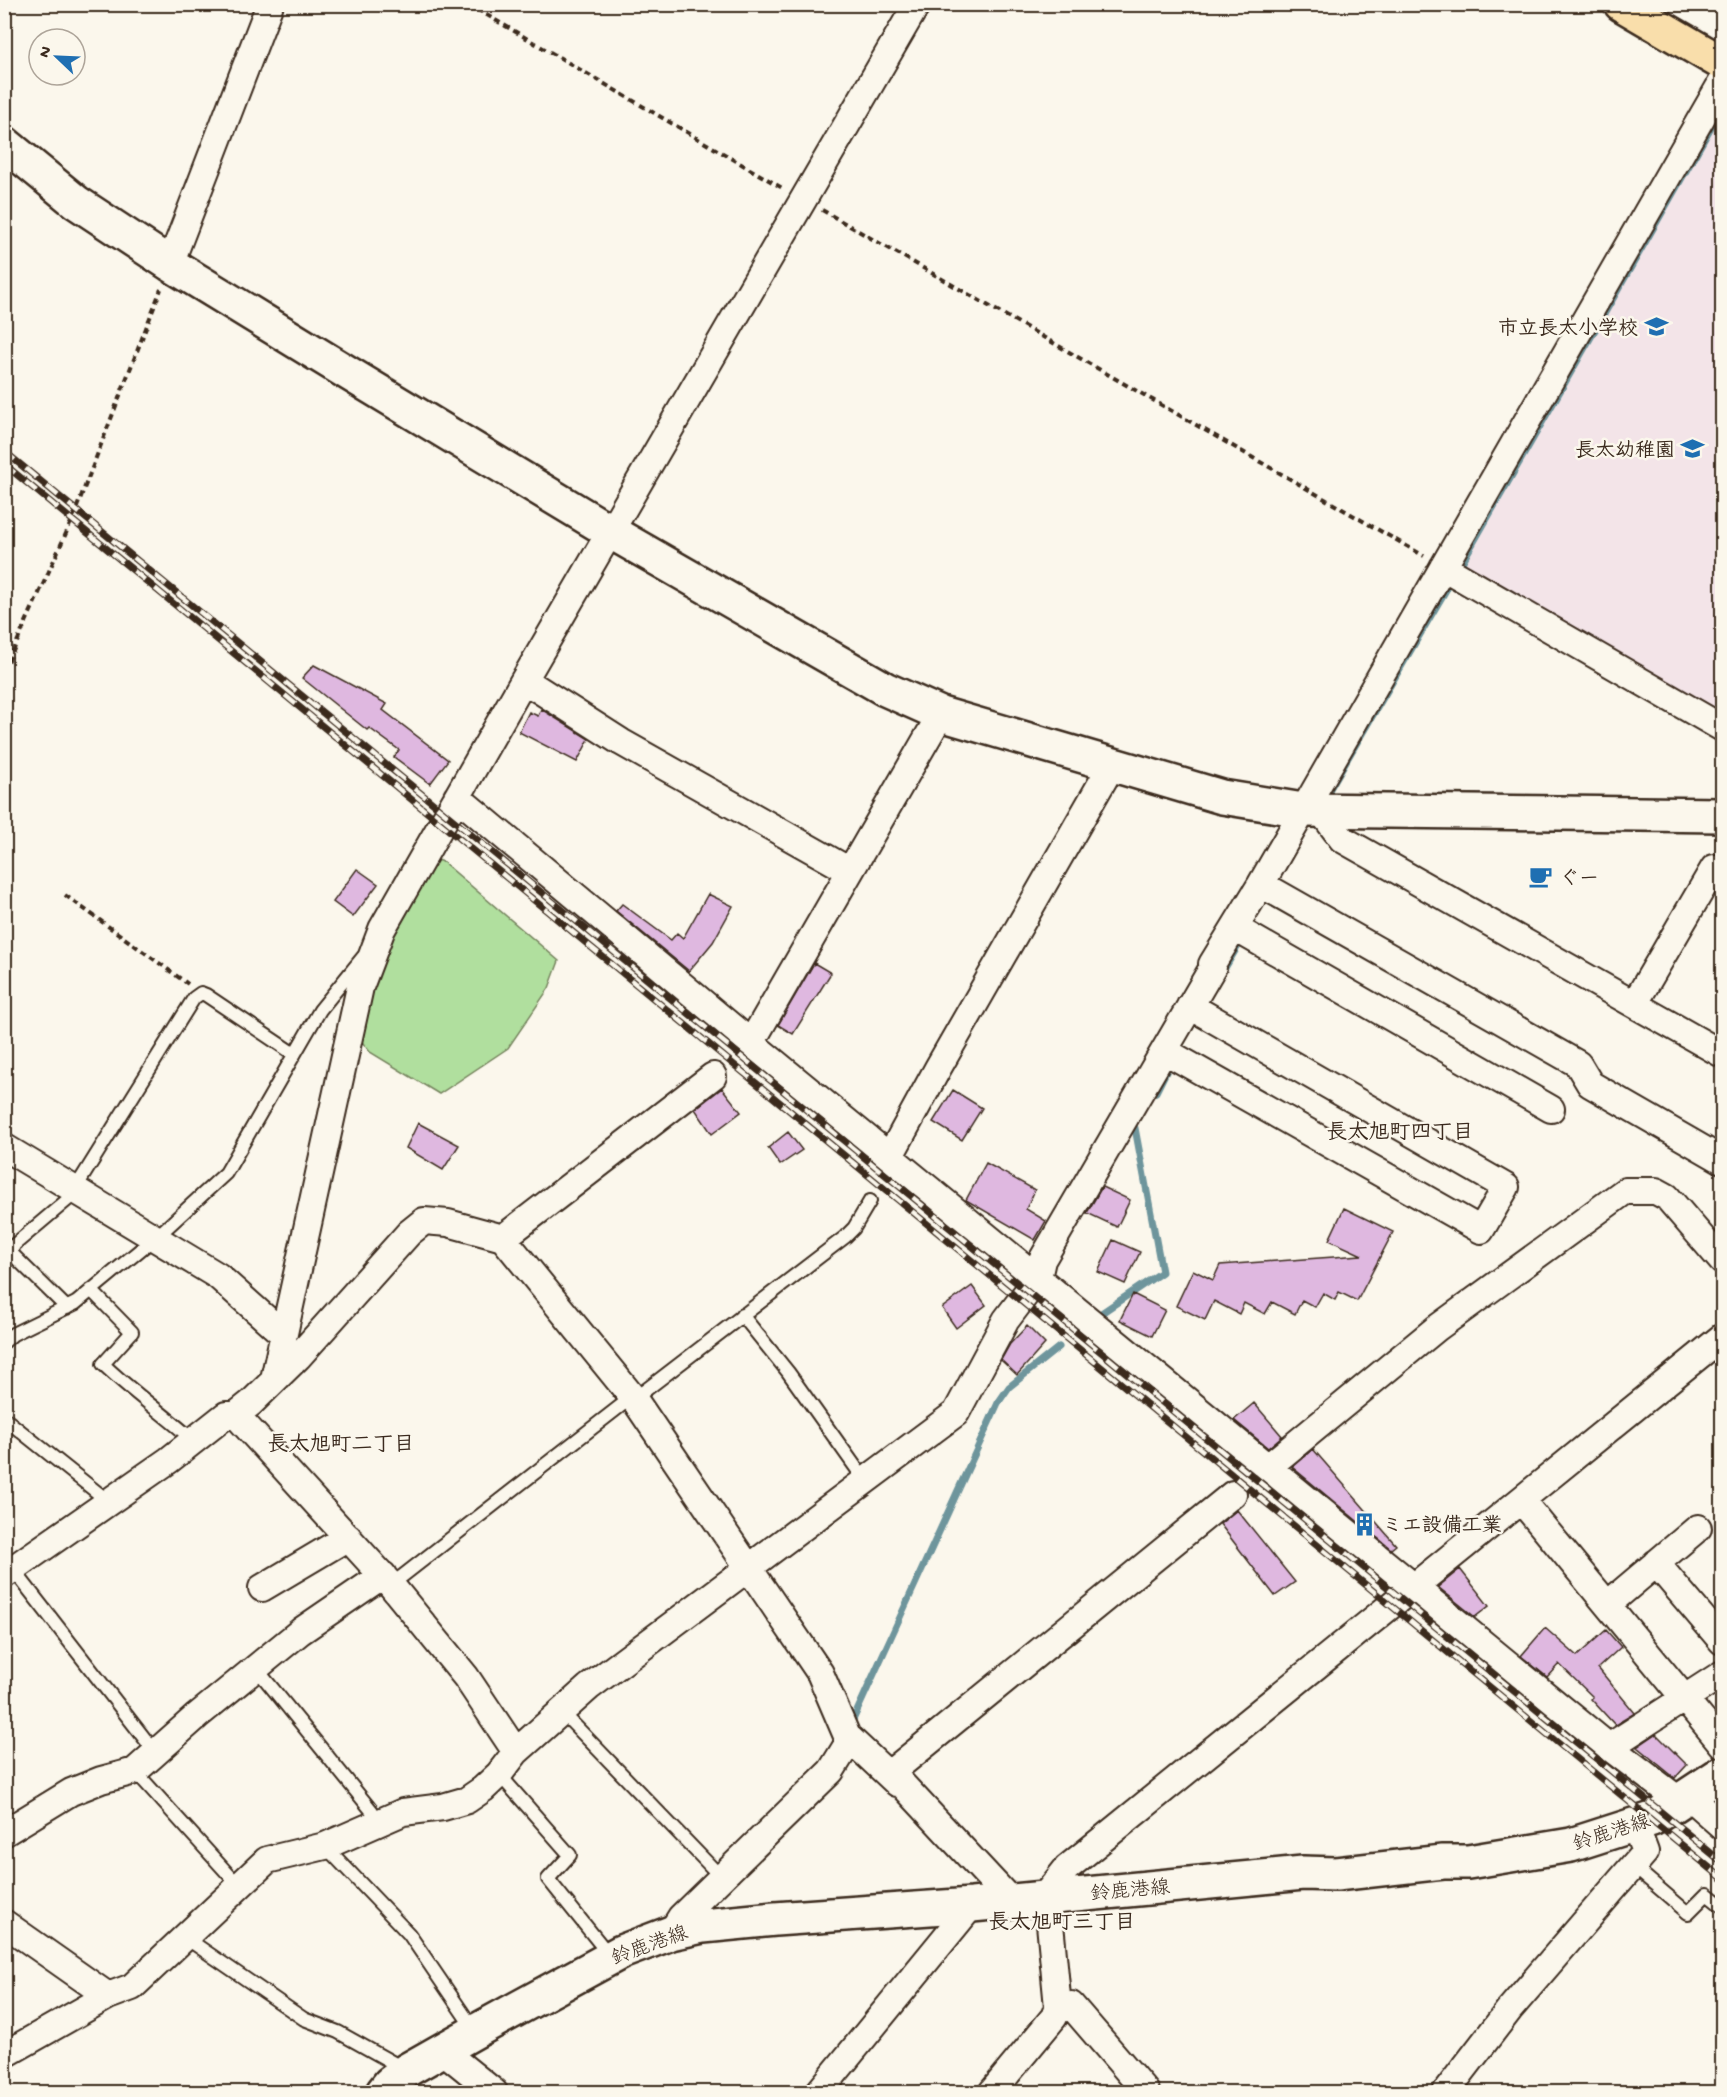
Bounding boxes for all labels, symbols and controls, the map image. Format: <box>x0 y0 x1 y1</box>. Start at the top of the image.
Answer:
north arrow <box>27 27 87 87</box>
text: N <box>36 43 57 61</box>
school or university icon: 市立長太小学校 <box>1643 314 1669 340</box>
place label: 市立長太小学校 <box>1498 317 1638 342</box>
school or university icon: 長太幼稚園 <box>1680 436 1706 462</box>
place label: 長太幼稚園 <box>1575 439 1675 464</box>
cafe icon: ぐー <box>1528 864 1554 890</box>
place label: ぐー <box>1559 868 1599 892</box>
district label: 長太旭町四丁目 <box>1327 1121 1474 1147</box>
district label: 長太旭町二丁目 <box>268 1433 415 1459</box>
building icon: ミエ設備工業 <box>1351 1511 1377 1537</box>
place label: ミエ設備工業 <box>1382 1514 1502 1539</box>
street label: 鈴鹿港線 <box>1570 1809 1654 1858</box>
street label: 鈴鹿港線 <box>1089 1876 1171 1907</box>
district label: 長太旭町三丁目 <box>989 1911 1136 1937</box>
street label: 鈴鹿港線 <box>608 1921 692 1972</box>

